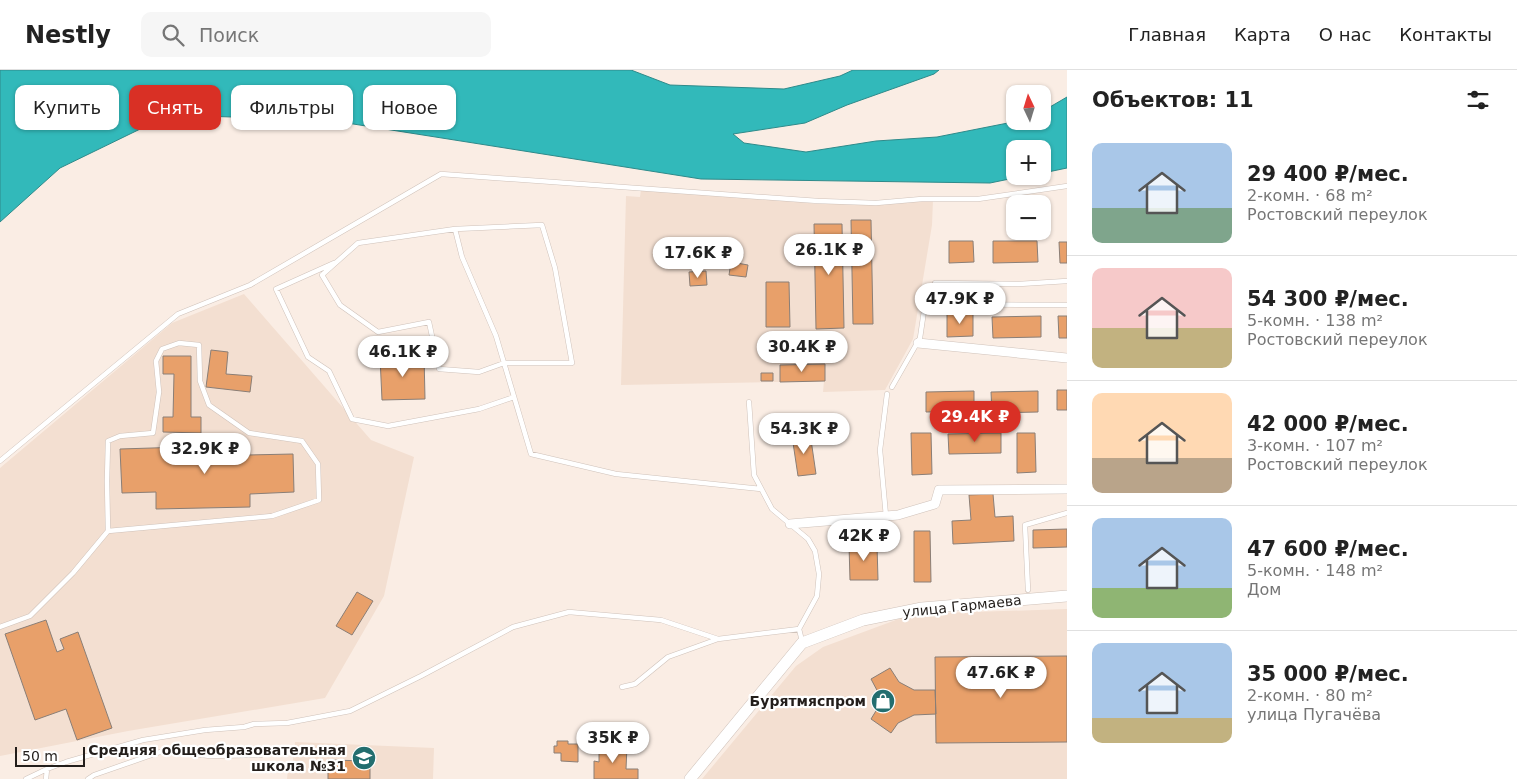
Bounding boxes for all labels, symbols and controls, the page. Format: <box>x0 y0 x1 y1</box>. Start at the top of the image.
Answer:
search box <box>141 12 491 57</box>
text: Nestly <box>25 21 111 49</box>
icon: search <box>159 21 187 49</box>
text: Поиск <box>199 24 259 46</box>
text: Главная <box>1128 24 1206 45</box>
text: Карта <box>1234 24 1291 45</box>
text: О нас <box>1319 24 1371 45</box>
text: Контакты <box>1399 24 1492 45</box>
chip: Купить <box>15 85 119 130</box>
chip: Снять <box>129 85 221 130</box>
chip: Фильтры <box>231 85 353 130</box>
chip: Новое <box>363 85 456 130</box>
north arrow <box>1006 85 1051 130</box>
map controls <box>1006 85 1051 240</box>
icon: filters <box>1464 86 1492 114</box>
text: Объектов: 11 <box>1092 88 1254 112</box>
button: + <box>1006 140 1051 185</box>
text: 29 400 ₽/мес. <box>1247 162 1409 186</box>
icon: home <box>1132 163 1192 223</box>
text: 2-комн. · 68 m² <box>1247 186 1373 205</box>
button: − <box>1006 195 1051 240</box>
text: Ростовский переулок <box>1247 205 1428 224</box>
pin: 26.1K ₽ <box>783 234 875 276</box>
pin: 17.6K ₽ <box>652 236 744 279</box>
text: 26.1K ₽ <box>795 240 863 259</box>
text: 17.6K ₽ <box>664 243 732 262</box>
pin: 47.9K ₽ <box>914 282 1006 325</box>
text: 54 300 ₽/мес. <box>1247 287 1409 311</box>
icon: home <box>1132 288 1192 348</box>
text: 47.9K ₽ <box>926 289 994 308</box>
text: 5-комн. · 138 m² <box>1247 311 1383 330</box>
pin: 30.4K ₽ <box>756 330 848 373</box>
text: Ростовский переулок <box>1247 330 1428 349</box>
pin: 46.1K ₽ <box>357 336 449 378</box>
text: 30.4K ₽ <box>768 337 836 356</box>
text: 46.1K ₽ <box>369 342 437 361</box>
pin: 29.4K ₽ <box>929 400 1021 443</box>
text: 29.4K ₽ <box>941 407 1009 426</box>
pin: 54.3K ₽ <box>758 412 850 455</box>
text: 42 000 ₽/мес. <box>1247 412 1409 436</box>
icon: home <box>1132 413 1192 473</box>
text: 54.3K ₽ <box>770 419 838 438</box>
pin: 32.9K ₽ <box>159 432 251 475</box>
text: 3-комн. · 107 m² <box>1247 436 1383 455</box>
text: 32.9K ₽ <box>171 439 239 458</box>
text: Ростовский переулок <box>1247 455 1428 474</box>
pin: 42K ₽ <box>829 520 899 562</box>
text: 42K ₽ <box>838 526 890 545</box>
text: 47 600 ₽/мес. <box>1247 537 1409 561</box>
icon: home <box>1132 538 1192 598</box>
text: 5-комн. · 148 m² <box>1247 561 1383 580</box>
text: Дом <box>1247 580 1281 599</box>
street label: улица Гармаева <box>902 592 1022 620</box>
pin: 47.6K ₽ <box>955 656 1047 699</box>
text: 35 000 ₽/мес. <box>1247 662 1409 686</box>
text: 47.6K ₽ <box>967 663 1035 682</box>
icon: home <box>1132 663 1192 723</box>
text: 2-комн. · 80 m² <box>1247 686 1373 705</box>
shop icon: Бурятмяспром <box>870 688 896 714</box>
place label: Бурятмяспром <box>750 693 866 709</box>
text: улица Пугачёва <box>1247 705 1381 724</box>
pin: 35K ₽ <box>578 722 648 764</box>
text: 35K ₽ <box>587 728 639 747</box>
place label: Средняя общеобразовательная школа №31 <box>88 742 346 774</box>
scale bar <box>15 744 85 767</box>
school or university icon: Средняя общеобразовательная школа №31 <box>351 745 377 771</box>
text: 50 m <box>22 748 58 764</box>

